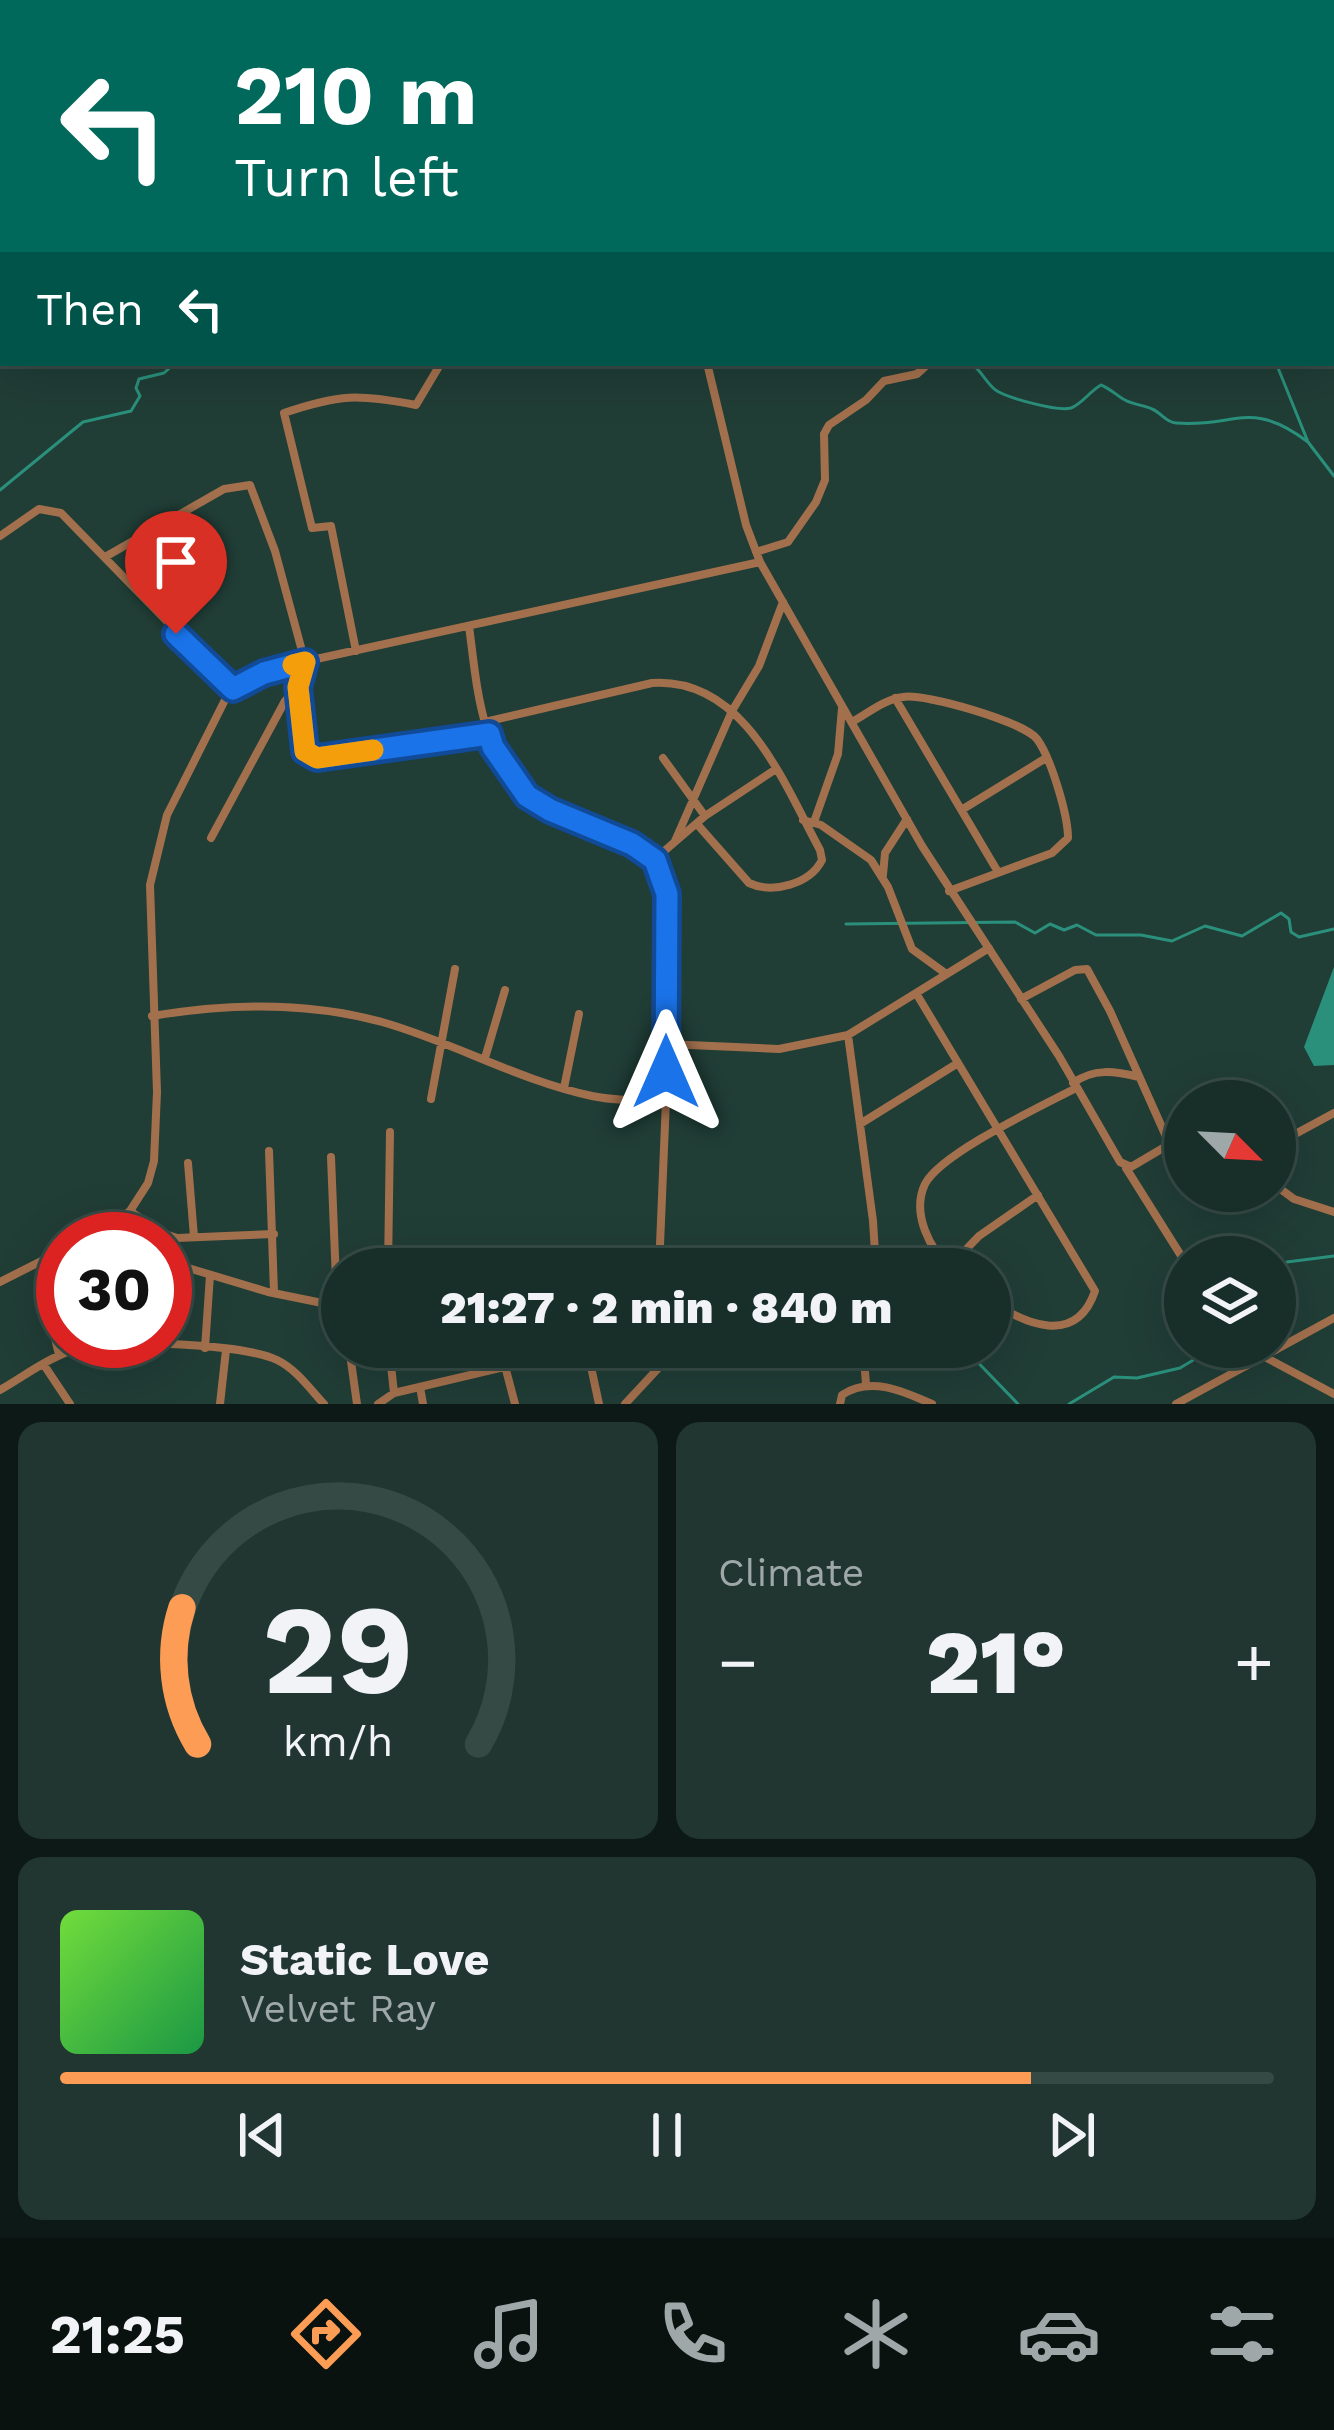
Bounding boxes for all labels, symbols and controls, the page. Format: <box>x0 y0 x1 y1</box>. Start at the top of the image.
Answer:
text: 210 m <box>234 46 477 144</box>
icon: left <box>36 48 192 204</box>
text: Turn left <box>234 146 459 209</box>
icon: left <box>168 276 234 342</box>
text: Then <box>36 283 144 336</box>
pin <box>125 511 227 634</box>
icon: arrive <box>143 529 209 595</box>
position arrow <box>603 1009 729 1135</box>
north arrow <box>1164 1080 1296 1212</box>
map controls <box>1164 1080 1296 1368</box>
speed limit sign: 30 <box>36 1212 192 1368</box>
button: layers <box>1164 1236 1296 1368</box>
text: 21:27 · 2 min · 840 m <box>440 1281 892 1334</box>
text: Climate <box>718 1550 864 1595</box>
text: 29 <box>262 1577 414 1723</box>
text: 21° <box>926 1609 1066 1715</box>
text: − <box>718 1624 758 1701</box>
text: + <box>1234 1624 1274 1701</box>
text: km/h <box>283 1715 393 1765</box>
text: Static Love <box>240 1933 490 1986</box>
text: Velvet Ray <box>240 1986 436 2031</box>
icon: previous <box>229 2102 295 2168</box>
icon: pause <box>634 2102 700 2168</box>
icon: next <box>1039 2102 1105 2168</box>
icon: directions <box>284 2292 368 2376</box>
icon: music <box>467 2292 551 2376</box>
icon: phone <box>651 2292 735 2376</box>
icon: climate <box>834 2292 918 2376</box>
icon: car <box>1017 2292 1101 2376</box>
icon: filters <box>1200 2292 1284 2376</box>
text: 21:25 <box>50 2303 185 2366</box>

